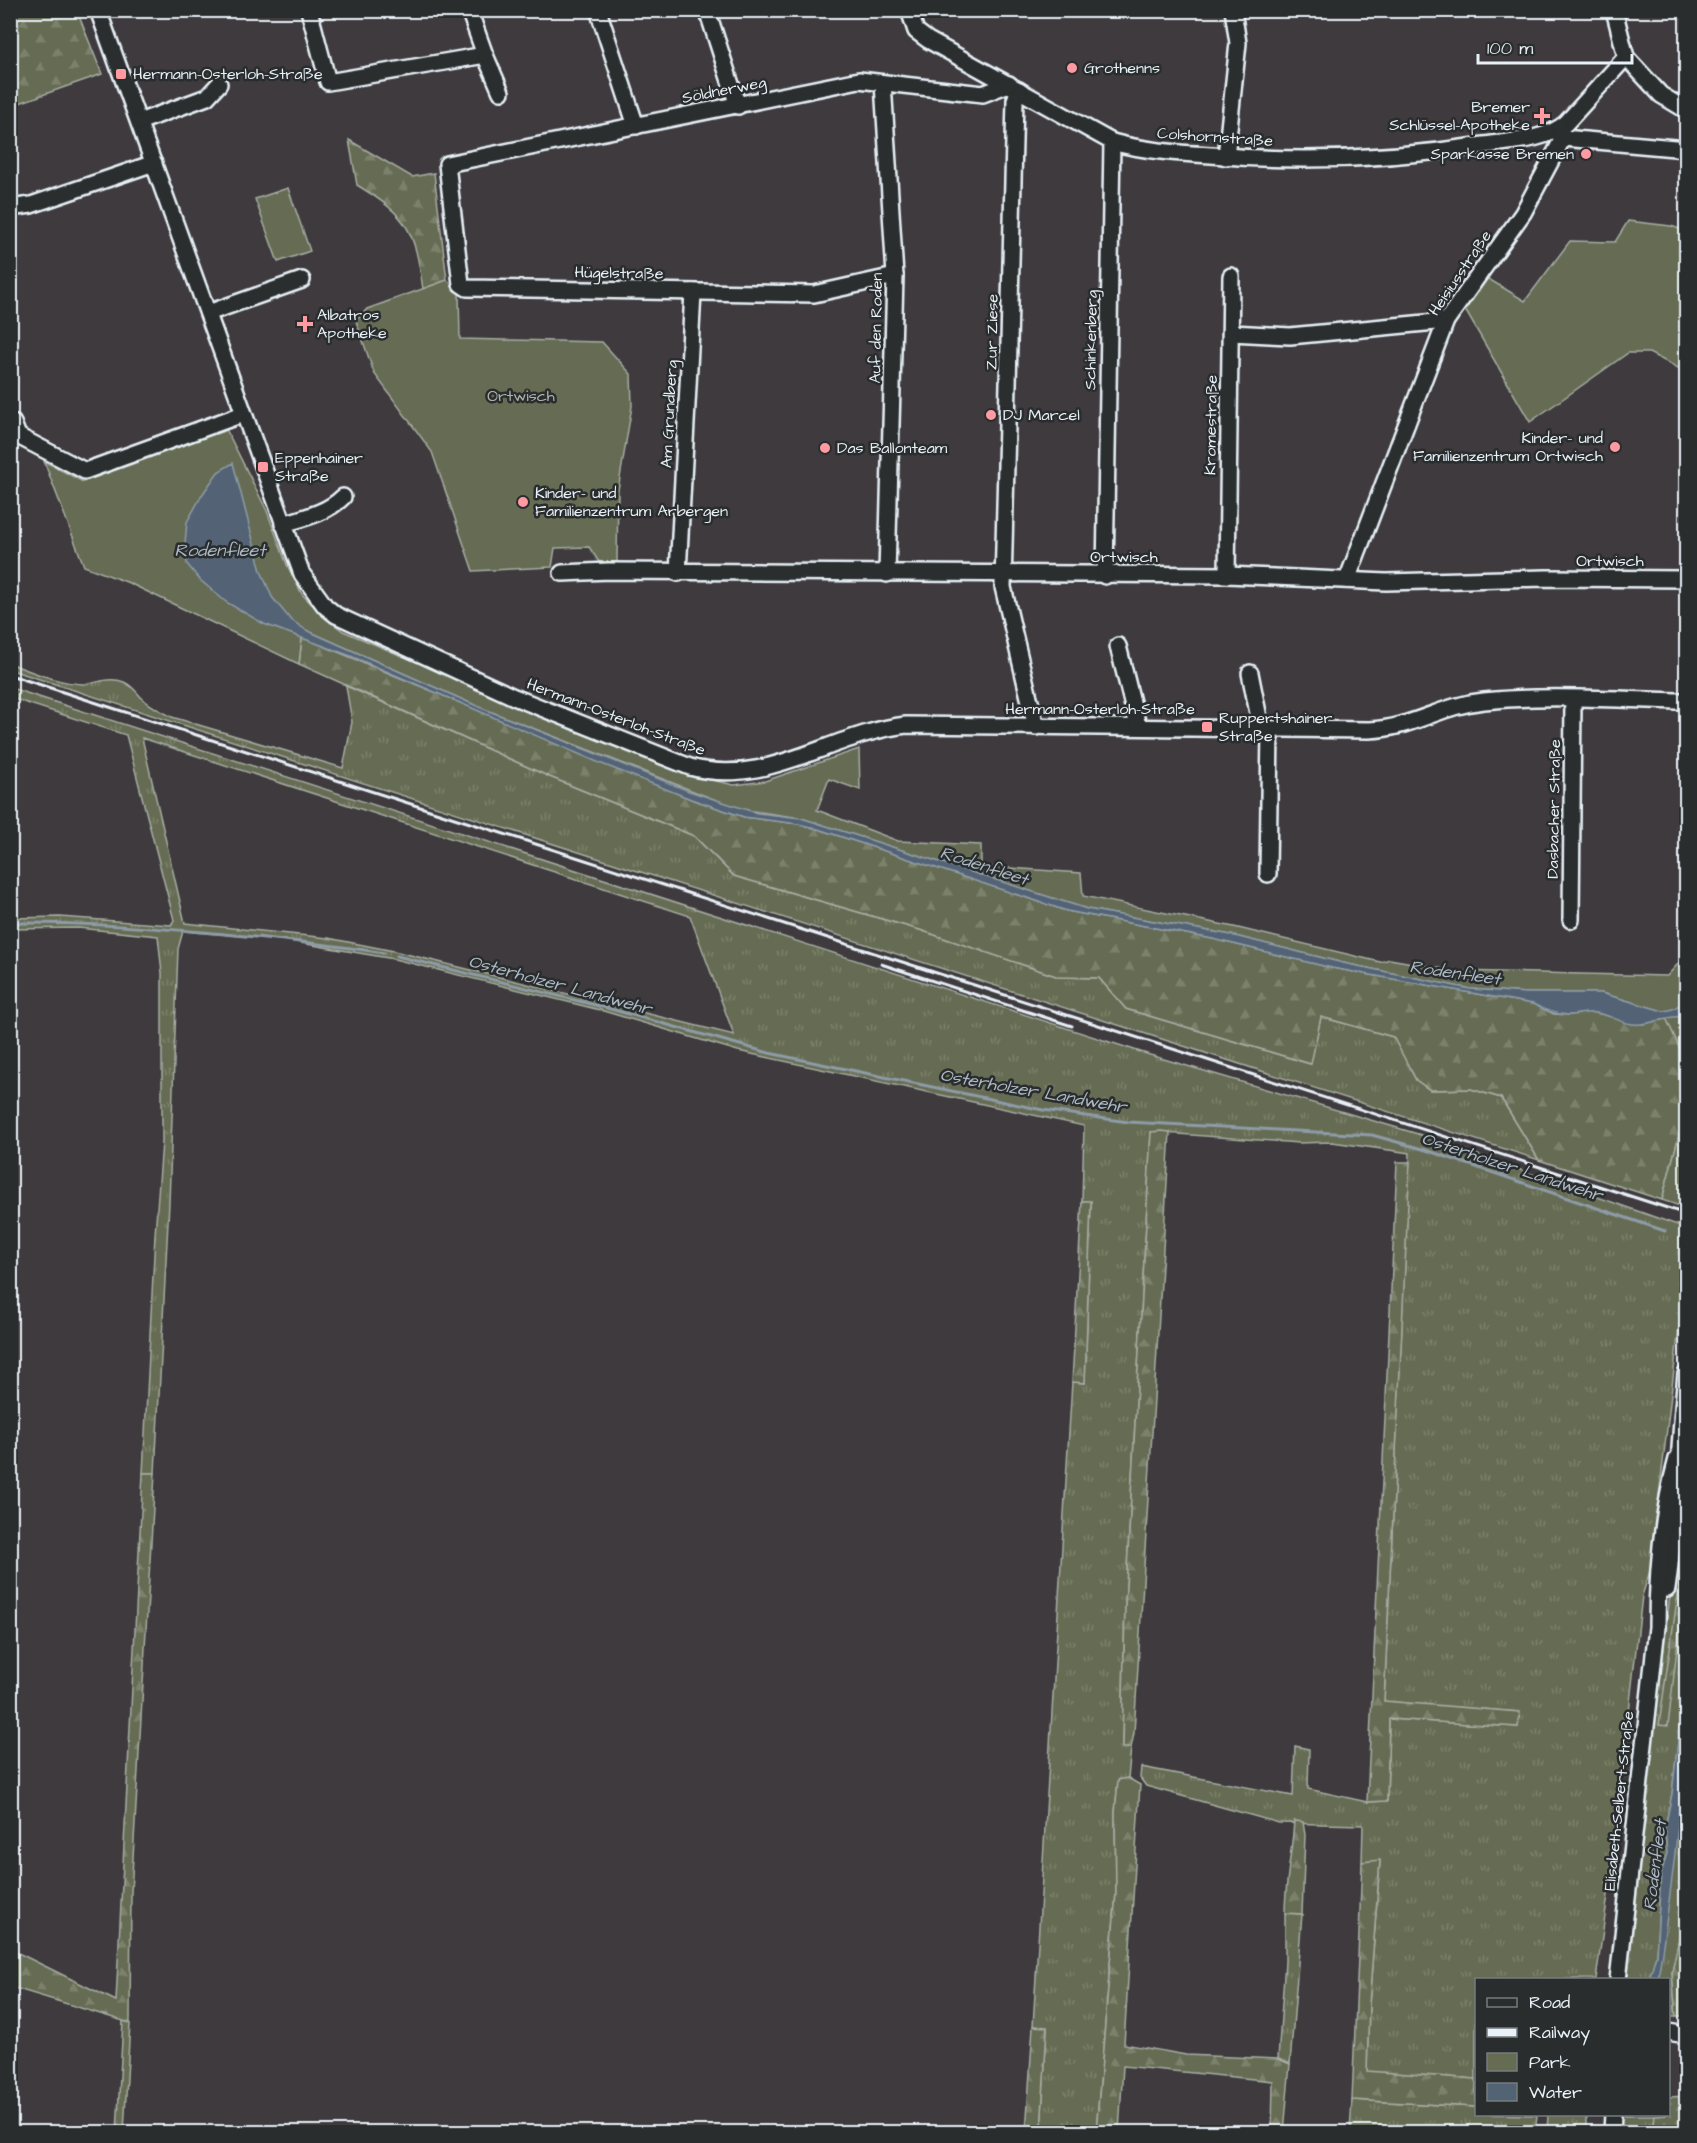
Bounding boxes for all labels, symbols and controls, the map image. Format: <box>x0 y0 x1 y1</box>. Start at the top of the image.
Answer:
scale bar <box>1478 27 1632 65</box>
text: 100 m <box>1487 36 1533 61</box>
place label: Grothenns <box>1084 57 1160 79</box>
marker: Grothenns <box>1065 61 1079 75</box>
place label: Hermann-Osterloh-Straße <box>133 63 323 85</box>
marker: Hermann-Osterloh-Straße <box>114 67 128 81</box>
street label: Söldnerweg <box>680 71 768 110</box>
place label: Bremer Schlüssel-Apotheke <box>1389 96 1530 136</box>
marker: Bremer Schlüssel-Apotheke <box>1535 109 1549 123</box>
street label: Colshornstraße <box>1156 122 1274 152</box>
place label: Sparkasse Bremen <box>1431 143 1574 165</box>
marker: Sparkasse Bremen <box>1579 147 1593 161</box>
street label: Heisiusstraße <box>1423 226 1497 320</box>
street label: Hügelstraße <box>574 261 664 286</box>
street label: Auf den Roden <box>864 272 888 384</box>
street label: Schinkenberg <box>1079 290 1104 390</box>
street label: Zur Ziese <box>980 293 1004 370</box>
place label: Albatros Apotheke <box>317 304 387 344</box>
marker: Albatros Apotheke <box>298 317 312 331</box>
street label: Am Grundberg <box>655 359 684 469</box>
street label: Kromestraße <box>1199 374 1223 475</box>
park label: Ortwisch <box>487 385 555 407</box>
place label: DJ Marcel <box>1003 404 1080 426</box>
marker: DJ Marcel <box>984 408 998 422</box>
place label: Kinder- und Familienzentrum Ortwisch <box>1413 427 1603 467</box>
place label: Das Ballonteam <box>837 437 948 459</box>
marker: Kinder- und Familienzentrum Ortwisch <box>1608 440 1622 454</box>
marker: Das Ballonteam <box>818 441 832 455</box>
place label: Eppenhainer Straße <box>275 447 363 487</box>
marker: Eppenhainer Straße <box>256 460 270 474</box>
place label: Kinder- und Familienzentrum Arbergen <box>535 482 728 523</box>
marker: Kinder- und Familienzentrum Arbergen <box>516 495 530 509</box>
water label: Rodenfleet <box>174 538 267 563</box>
street label: Ortwisch <box>1090 546 1158 568</box>
street label: Ortwisch <box>1576 550 1644 572</box>
street label: Hermann-Osterloh-Straße <box>524 673 709 761</box>
street label: Hermann-Osterloh-Straße <box>1005 698 1195 720</box>
place label: Ruppertshainer Straße <box>1219 707 1332 747</box>
marker: Ruppertshainer Straße <box>1200 720 1214 734</box>
street label: Dasbacher Straße <box>1542 739 1566 879</box>
water label: Rodenfleet <box>937 840 1033 893</box>
water label: Osterholzer Landwehr <box>466 949 656 1022</box>
water label: Rodenfleet <box>1408 954 1504 992</box>
water label: Osterholzer Landwehr <box>938 1062 1130 1120</box>
water label: Osterholzer Landwehr <box>1418 1126 1608 1209</box>
street label: Elisabeth-Selbert-Straße <box>1599 1710 1639 1892</box>
water label: Rodenfleet <box>1637 1817 1673 1912</box>
legend <box>1475 1978 1670 2116</box>
text: Road <box>1529 1990 1570 2015</box>
text: Railway <box>1529 2020 1590 2046</box>
text: Park <box>1529 2050 1571 2075</box>
text: Water <box>1529 2080 1582 2105</box>

